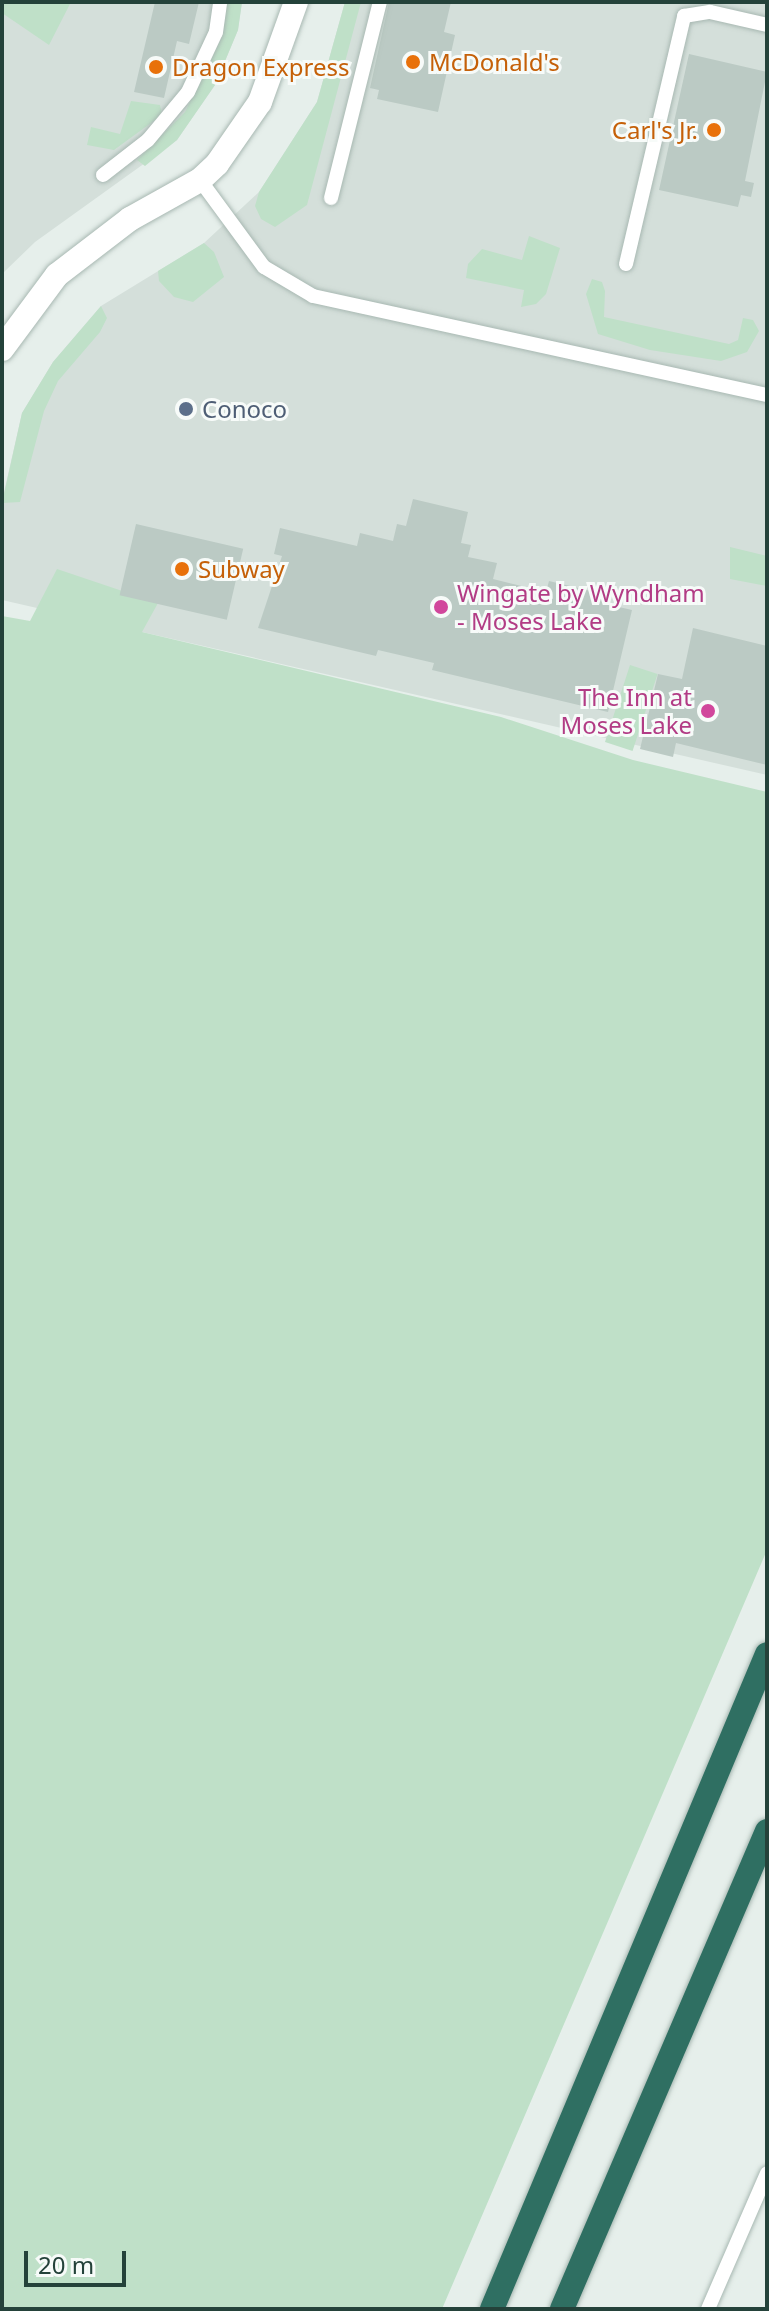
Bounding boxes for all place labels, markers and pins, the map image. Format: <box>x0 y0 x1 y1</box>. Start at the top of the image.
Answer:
place label: McDonald's <box>429 48 560 76</box>
place label: Dragon Express <box>172 53 350 81</box>
marker: McDonald's <box>404 53 422 71</box>
marker: Dragon Express <box>147 58 165 76</box>
place label: Carl's Jr. <box>612 116 698 144</box>
marker: Carl's Jr. <box>705 121 723 139</box>
place label: Conoco <box>202 395 287 423</box>
marker: Conoco <box>177 400 195 418</box>
place label: Subway <box>198 555 285 583</box>
marker: Subway <box>173 560 191 578</box>
place label: Wingate by Wyndham - Moses Lake <box>457 579 705 635</box>
marker: Wingate by Wyndham - Moses Lake <box>432 598 450 616</box>
place label: The Inn at Moses Lake <box>561 683 692 739</box>
marker: The Inn at Moses Lake <box>699 702 717 720</box>

